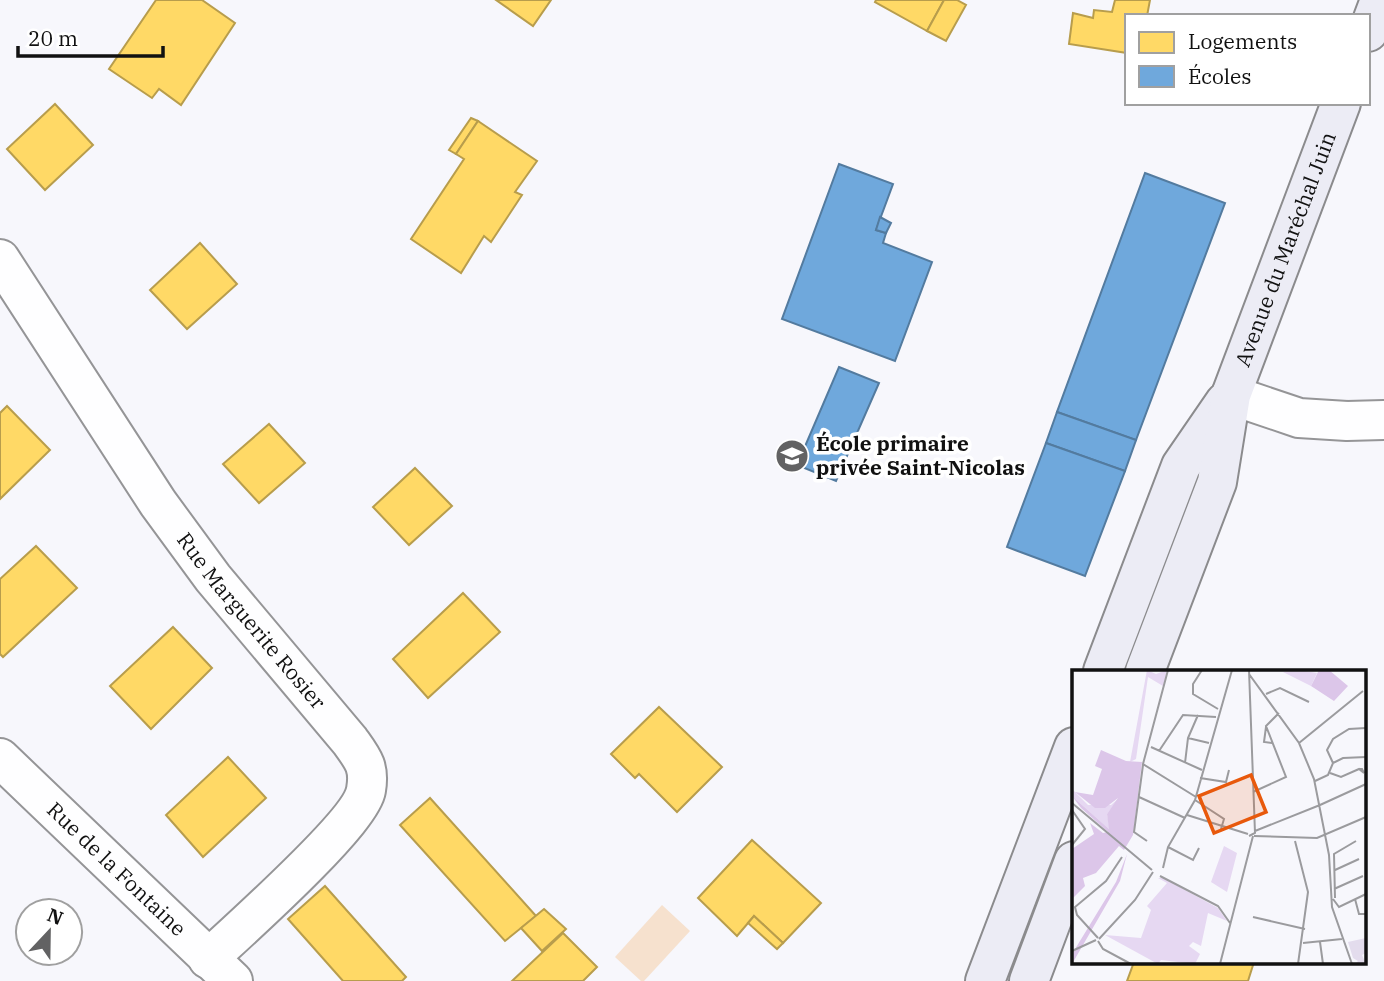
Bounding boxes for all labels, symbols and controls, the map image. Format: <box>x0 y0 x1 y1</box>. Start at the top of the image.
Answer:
scale bar <box>18 14 163 58</box>
legend <box>1125 14 1370 105</box>
text: 20 m <box>28 24 78 52</box>
text: Logements <box>1188 27 1297 55</box>
text: Écoles <box>1188 62 1252 90</box>
street label: Avenue du Maréchal Juin <box>1228 128 1342 370</box>
place label: École primaire privée Saint-Nicolas <box>816 429 1025 481</box>
school or university icon: École primaire privée Saint-Nicolas <box>773 437 811 475</box>
street label: Rue Marguerite Rosier <box>171 526 333 715</box>
inset map <box>1072 670 1366 964</box>
street label: Rue de la Fontaine <box>41 795 193 942</box>
north arrow <box>14 897 84 967</box>
text: N <box>44 902 67 930</box>

